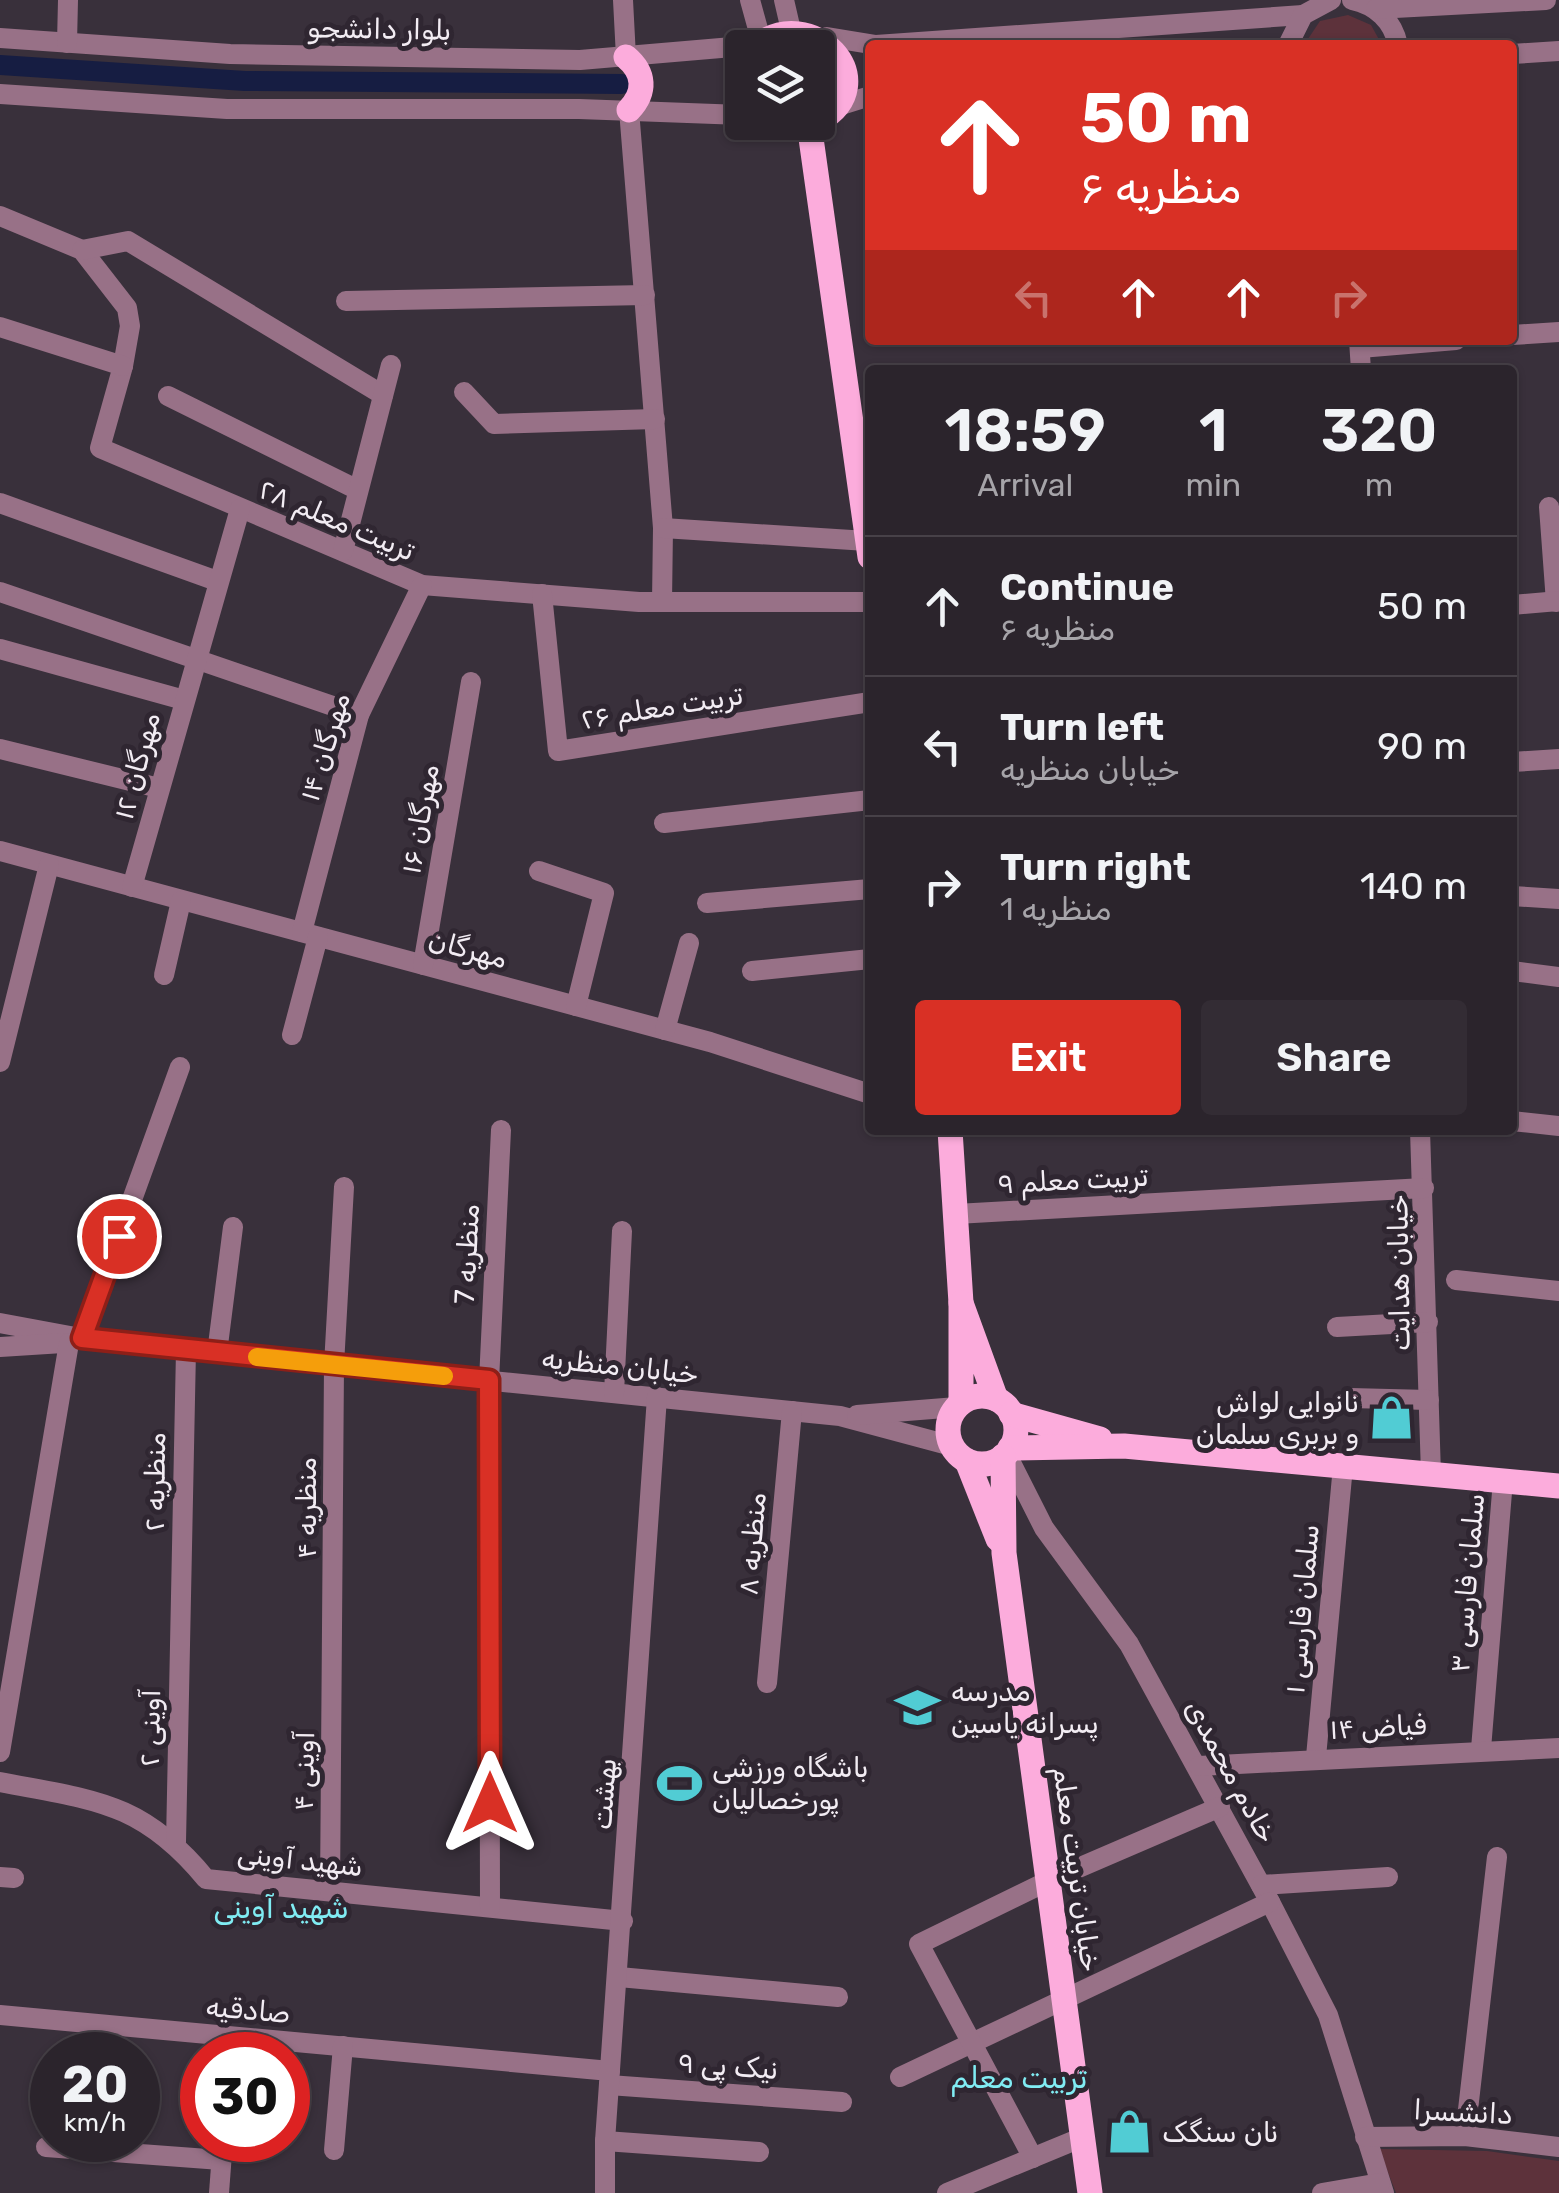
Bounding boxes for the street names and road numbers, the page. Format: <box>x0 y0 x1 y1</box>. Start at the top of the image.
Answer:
street label: بلوار دانشجو <box>307 11 451 47</box>
street label: تربیت معلم ۲۸ <box>253 472 420 570</box>
street label: تربیت معلم ۲۶ <box>579 678 746 738</box>
street label: مهرگان ۱۴ <box>293 689 357 805</box>
street label: مهرگان ۱۲ <box>107 709 167 823</box>
street label: مهرگان ۱۶ <box>394 762 446 876</box>
street label: مهرگان <box>425 923 511 975</box>
street label: تربیت معلم ۹ <box>997 1160 1149 1202</box>
street label: خیابان هدایت <box>1381 1194 1417 1352</box>
street label: منظریه 7 <box>448 1203 486 1305</box>
street label: خیابان منظریه <box>540 1341 700 1391</box>
street label: منظریه ۲ <box>138 1432 172 1532</box>
street label: منظریه ۴ <box>290 1457 323 1559</box>
street label: منظریه ۸ <box>731 1491 773 1597</box>
street label: سلمان فارسی ۳ <box>1443 1492 1491 1674</box>
street label: سلمان فارسی ۱ <box>1278 1523 1326 1695</box>
street label: آوینی ۲ <box>133 1689 167 1767</box>
street label: خادم محمدی <box>1176 1694 1284 1849</box>
street label: فیاض ۱۴ <box>1329 1708 1427 1746</box>
street label: آوینی ۴ <box>287 1731 321 1811</box>
street label: بهشت <box>585 1757 623 1831</box>
street label: خیابان تربیت معلم <box>1044 1764 1108 1974</box>
street label: شهید آوینی <box>235 1837 365 1883</box>
street label: صادقیه <box>204 1990 292 2030</box>
street label: نیک پی ۹ <box>677 2046 779 2088</box>
street label: دانشسرا <box>1413 2093 1513 2131</box>

